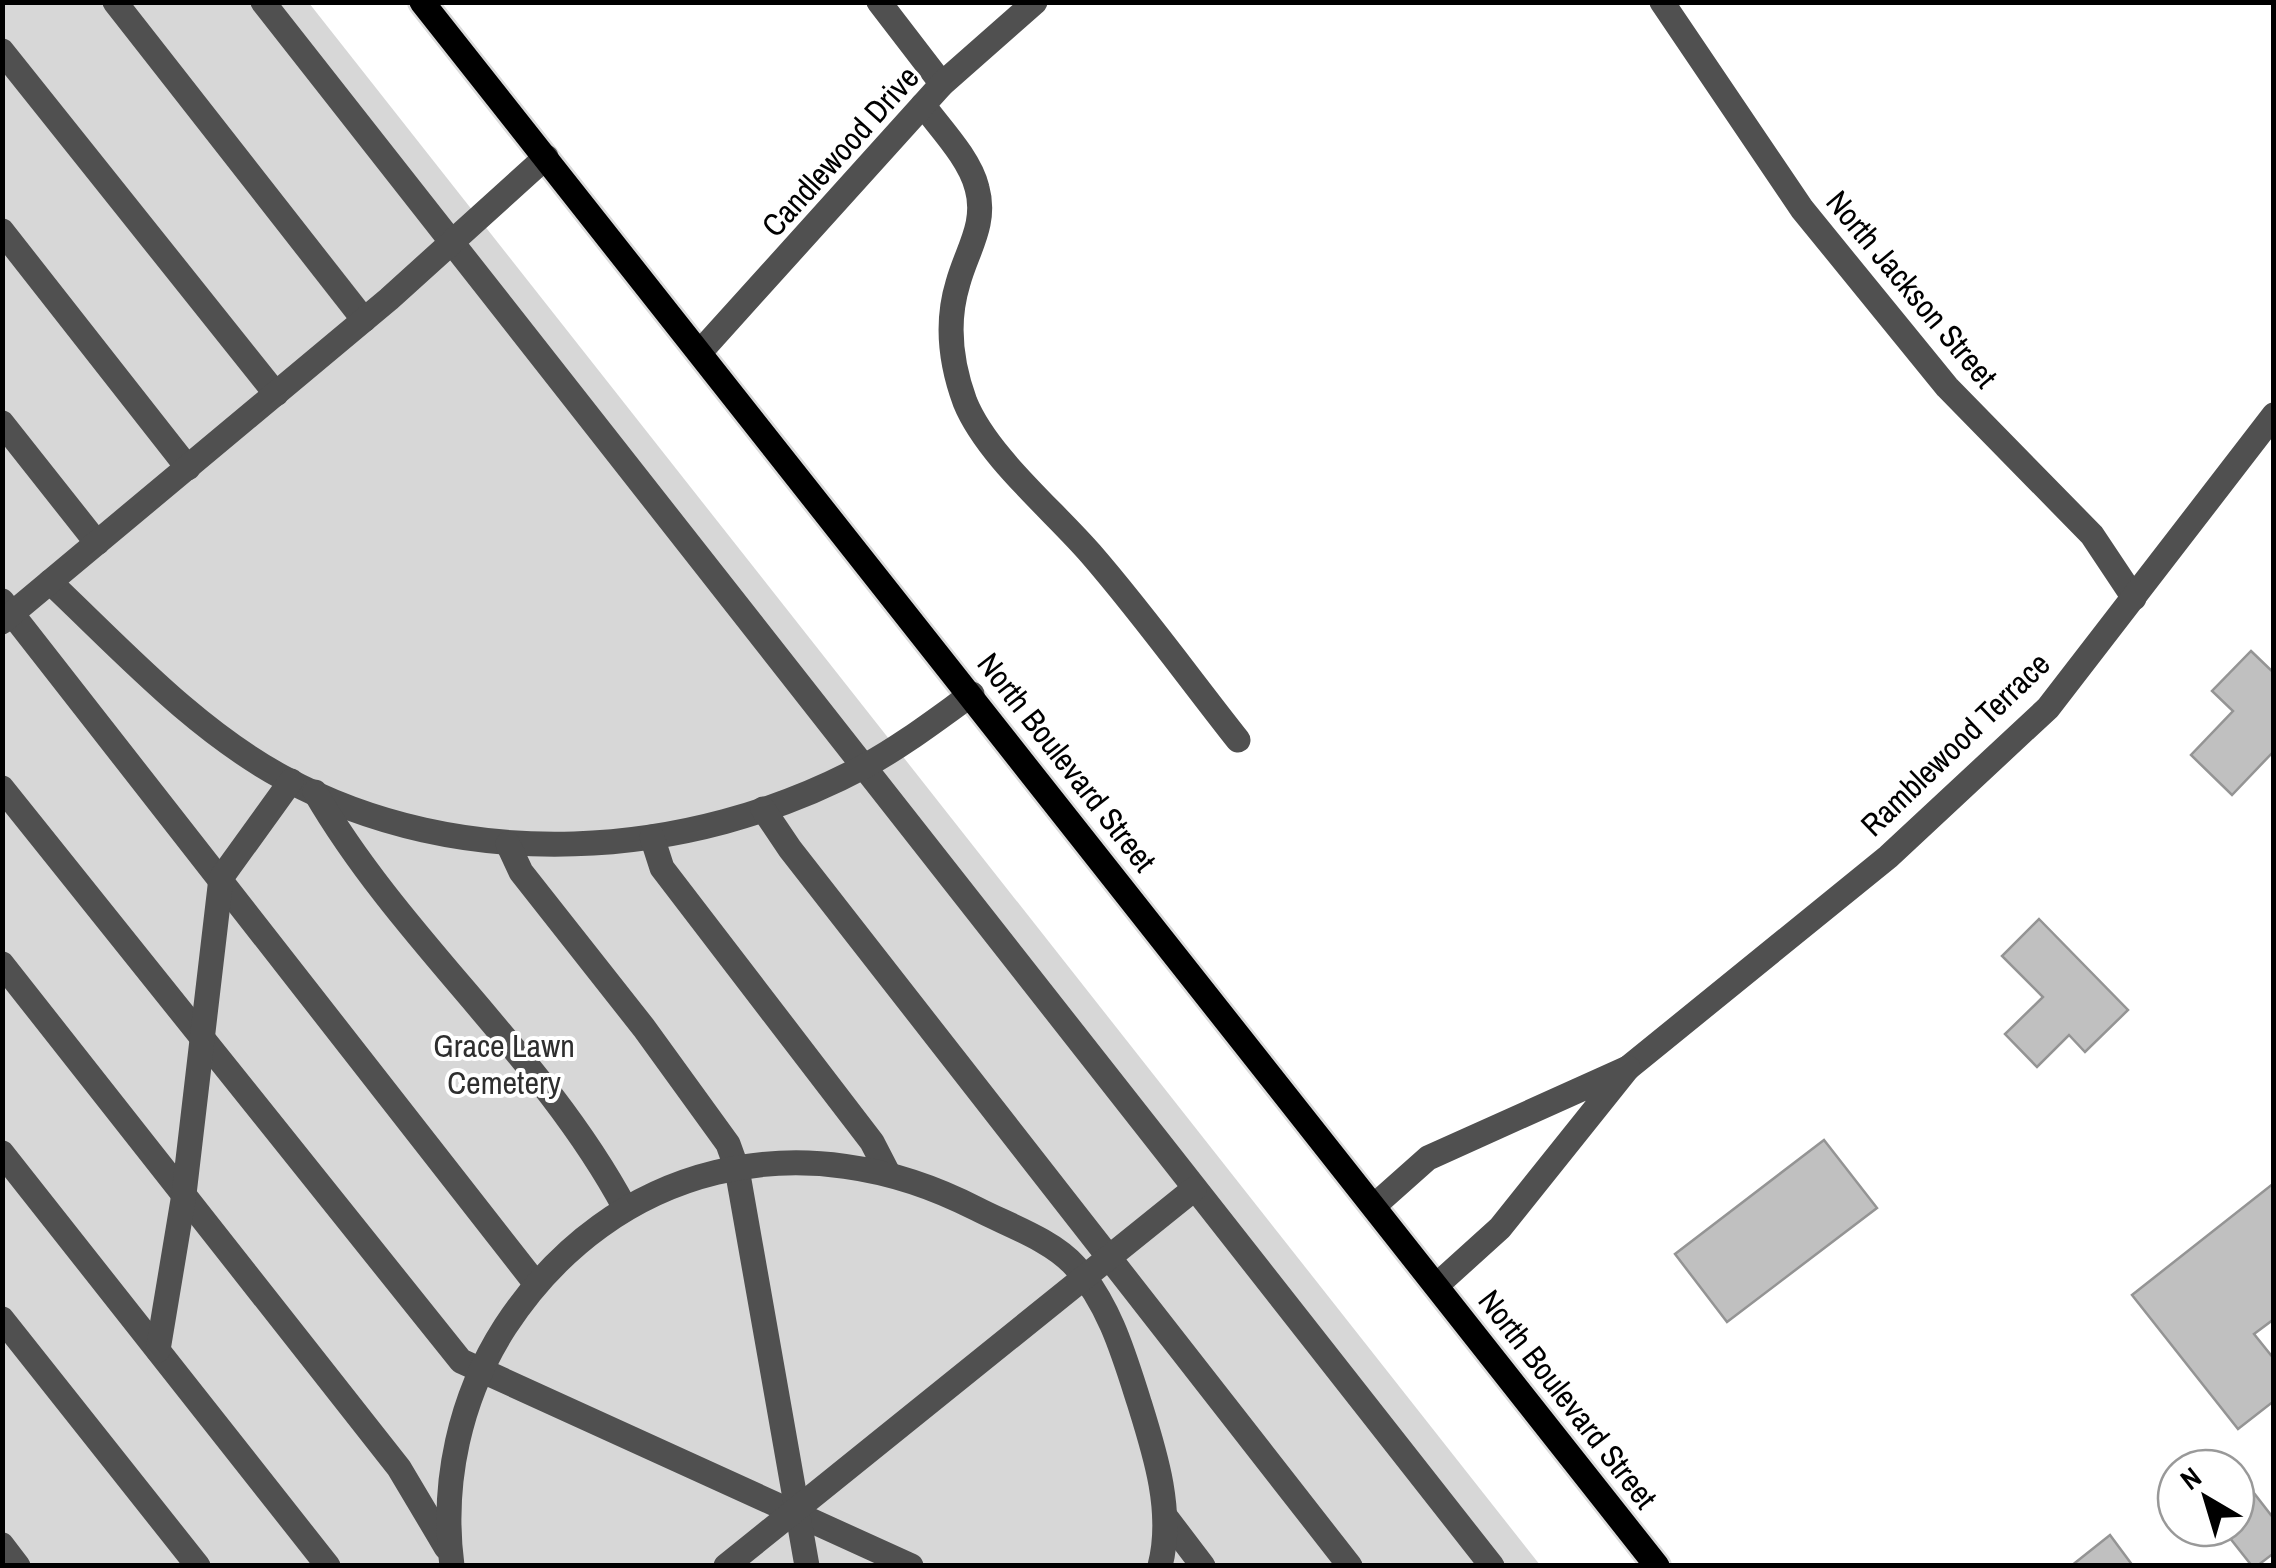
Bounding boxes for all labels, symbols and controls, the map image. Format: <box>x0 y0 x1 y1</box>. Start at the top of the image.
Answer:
street label: Candlewood Drive <box>752 56 928 246</box>
street label: North Jackson Street <box>1817 181 2007 397</box>
street label: Ramblewood Terrace <box>1851 643 2059 845</box>
street label: North Boulevard Street <box>968 644 1166 880</box>
park label: Grace Lawn Cemetery <box>433 1024 575 1104</box>
street label: North Boulevard Street <box>1469 1281 1667 1517</box>
north arrow <box>2156 1448 2256 1548</box>
text: N <box>2172 1458 2209 1498</box>

